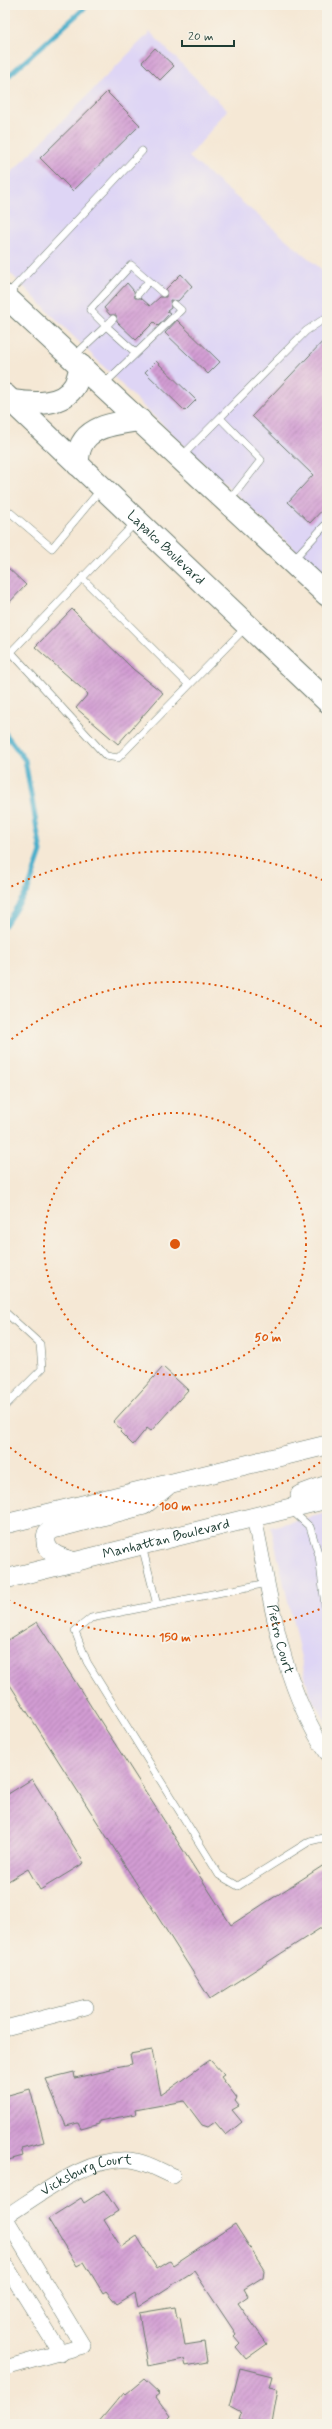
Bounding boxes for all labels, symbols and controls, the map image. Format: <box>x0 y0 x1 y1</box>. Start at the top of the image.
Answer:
scale bar <box>182 22 234 48</box>
text: 20 m <box>188 29 214 45</box>
street label: Lapalco Boulevard <box>123 507 209 589</box>
centre of rings <box>168 1237 182 1251</box>
text: 50 m <box>255 1330 282 1346</box>
text: 100 m <box>159 1499 192 1515</box>
street label: Manhattan Boulevard <box>101 1515 231 1563</box>
street label: Pietro Court <box>262 1603 298 1677</box>
text: 150 m <box>159 1630 191 1646</box>
street label: Vicksburg Court <box>37 2151 133 2200</box>

